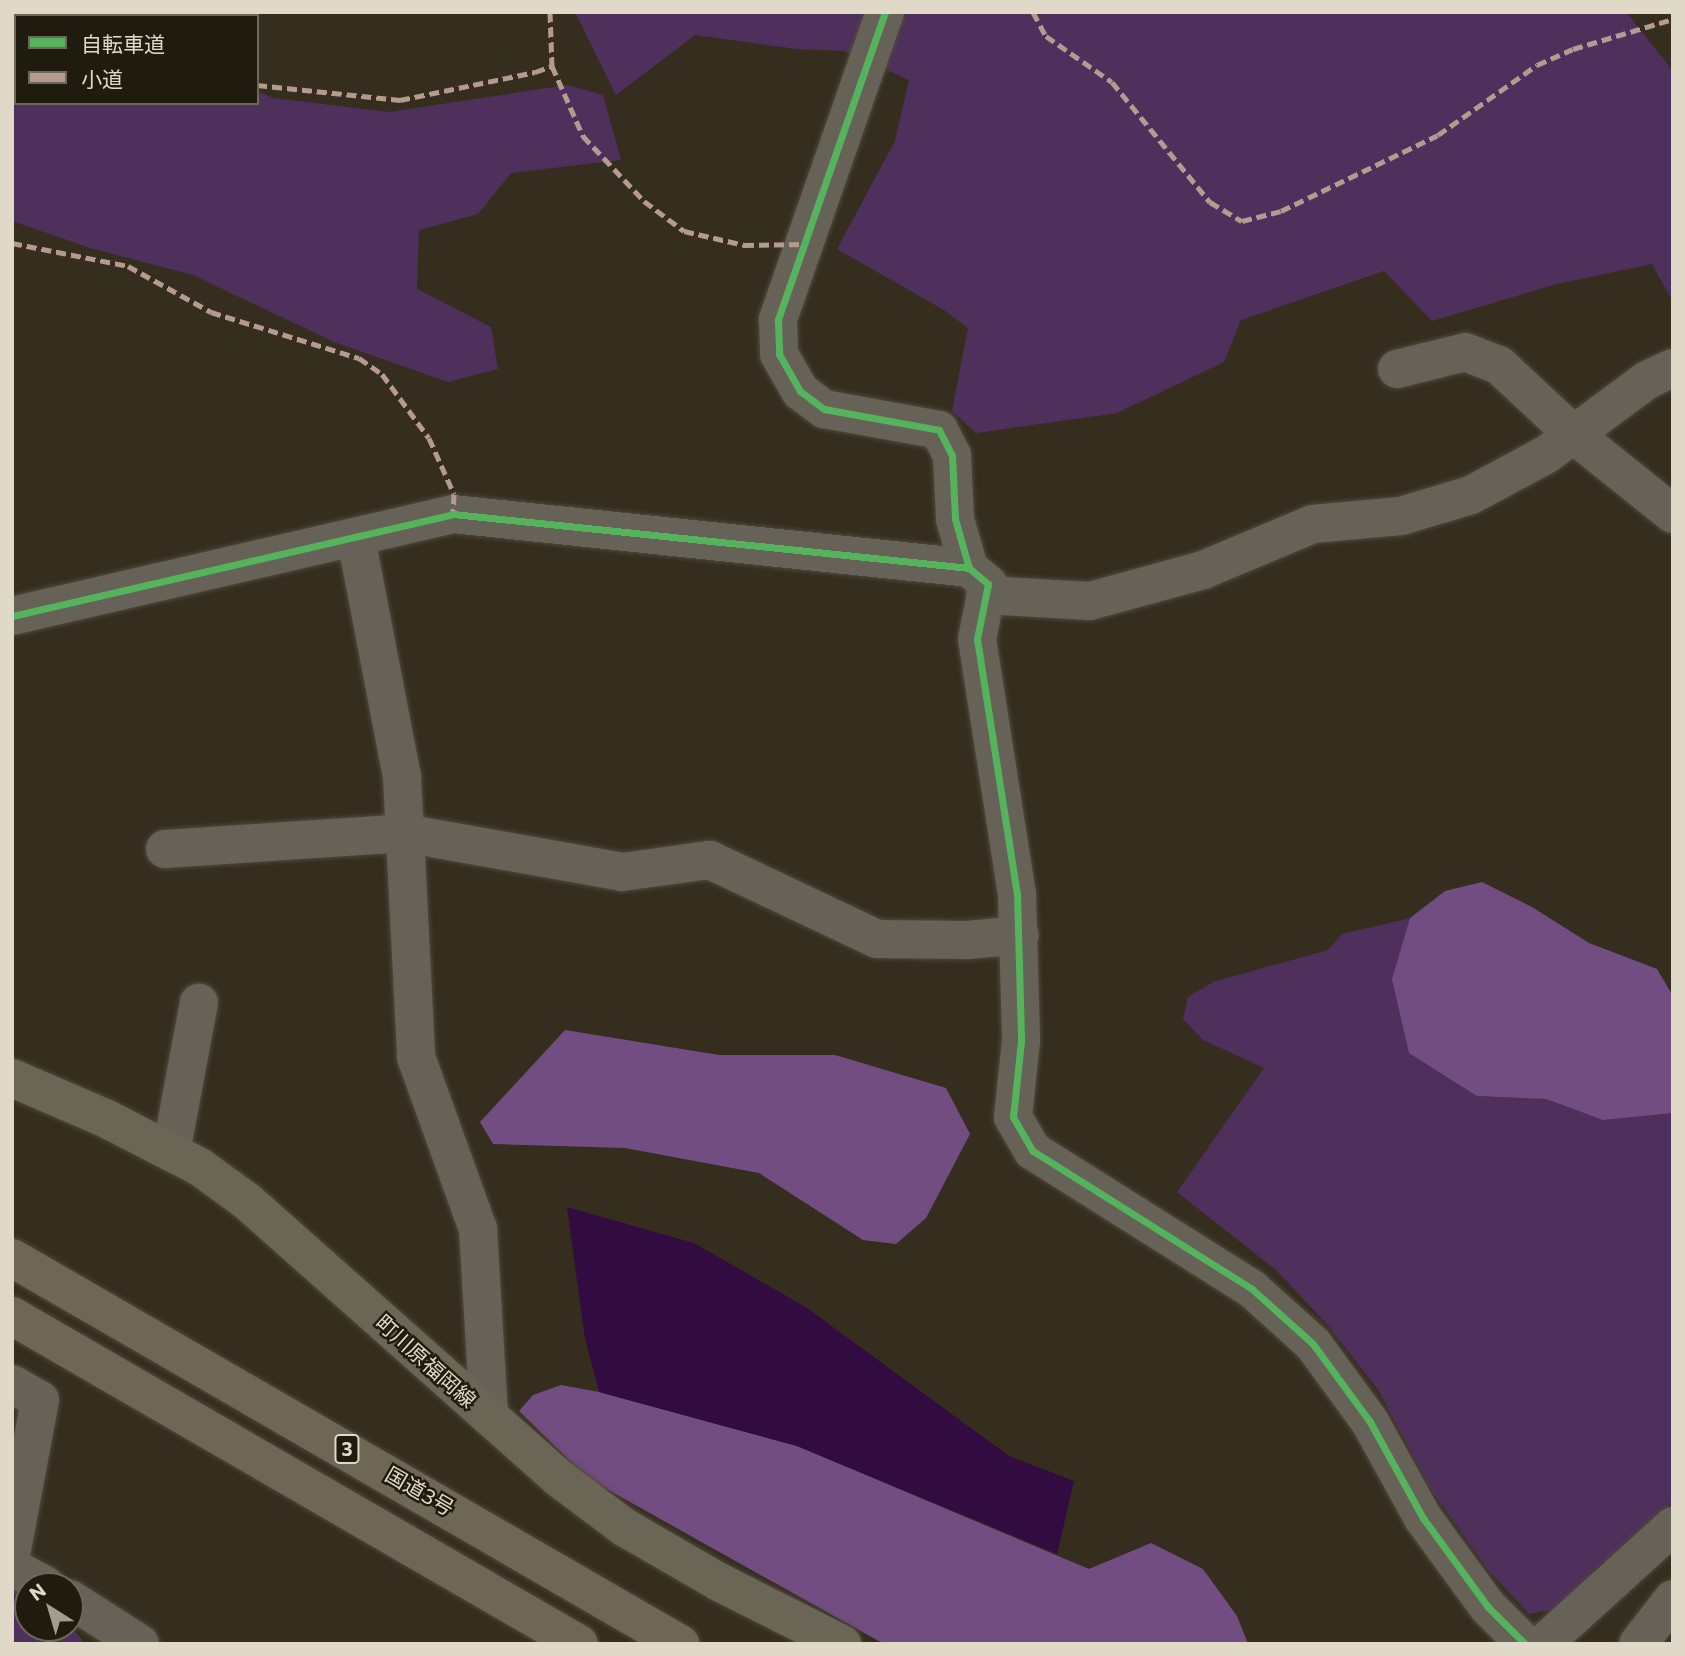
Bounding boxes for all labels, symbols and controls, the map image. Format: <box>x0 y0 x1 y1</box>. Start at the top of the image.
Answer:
legend <box>14 14 259 105</box>
text: 自転車道 <box>81 31 165 56</box>
text: 小道 <box>81 66 123 91</box>
street label: 町川原福岡線 <box>371 1309 481 1413</box>
road number: 3 <box>333 1434 361 1464</box>
street label: 国道3号 <box>381 1461 459 1521</box>
north arrow <box>14 1572 84 1642</box>
text: N <box>25 1578 50 1605</box>

